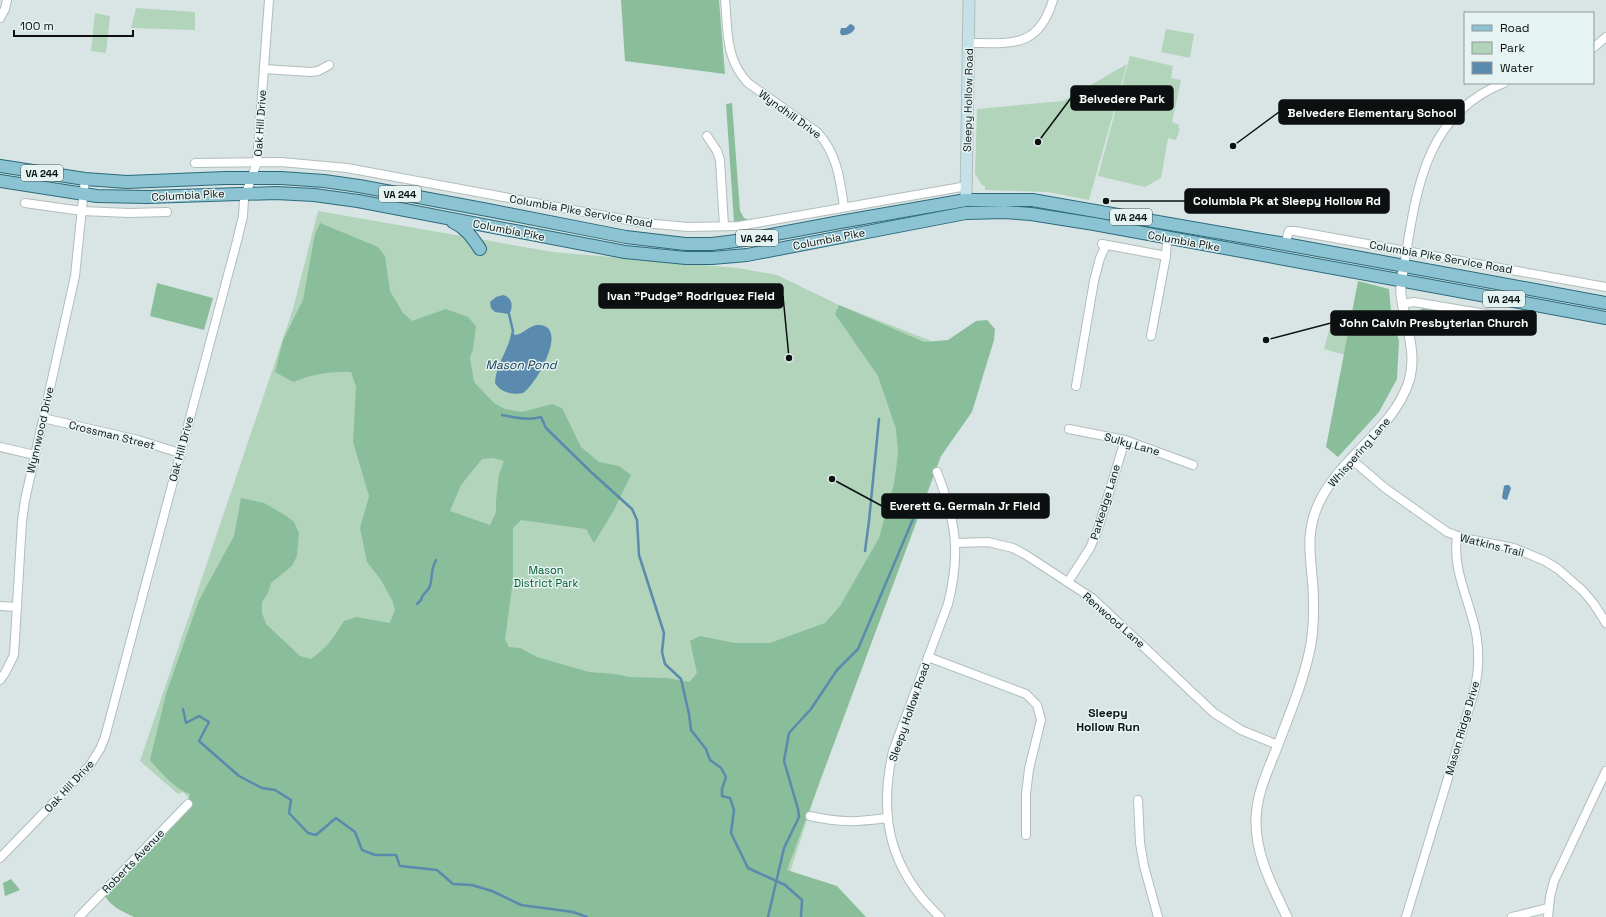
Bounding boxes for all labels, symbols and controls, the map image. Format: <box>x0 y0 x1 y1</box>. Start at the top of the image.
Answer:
scale bar <box>14 12 133 38</box>
legend <box>1464 12 1594 84</box>
text: 100 m <box>20 18 54 34</box>
text: Road <box>1500 20 1529 36</box>
text: Park <box>1500 40 1525 56</box>
street label: Sleepy Hollow Road <box>960 48 976 152</box>
text: Water <box>1500 60 1534 76</box>
callout: Belvedere Park <box>1071 86 1173 110</box>
street label: Wyndhill Drive <box>756 87 824 141</box>
street label: Oak Hill Drive <box>251 89 269 157</box>
text: Belvedere Park <box>1079 91 1165 107</box>
callout: Belvedere Elementary School <box>1279 100 1464 124</box>
text: Belvedere Elementary School <box>1288 105 1456 121</box>
road number: VA 244 <box>21 165 63 181</box>
street label: Columbia Pike <box>151 186 225 204</box>
road number: VA 244 <box>379 186 421 202</box>
callout: Columbia Pk at Sleepy Hollow Rd <box>1185 189 1389 213</box>
street label: Columbia Pike Service Road <box>509 192 653 230</box>
text: Columbia Pk at Sleepy Hollow Rd <box>1193 193 1381 209</box>
road number: VA 244 <box>1110 209 1152 225</box>
street label: Columbia Pike <box>472 217 546 243</box>
street label: Columbia Pike <box>792 225 866 253</box>
street label: Columbia Pike <box>1147 228 1221 254</box>
road number: VA 244 <box>736 230 778 246</box>
street label: Columbia Pike Service Road <box>1368 238 1514 276</box>
callout: Ivan "Pudge" Rodriguez Field <box>599 284 783 308</box>
text: Ivan "Pudge" Rodriguez Field <box>607 288 775 304</box>
road number: VA 244 <box>1483 291 1525 307</box>
callout: John Calvin Presbyterian Church <box>1331 311 1536 335</box>
text: John Calvin Presbyterian Church <box>1339 315 1529 331</box>
water label: Mason Pond <box>486 357 558 373</box>
street label: Wynnwood Drive <box>23 385 57 475</box>
street label: Whispering Lane <box>1325 414 1393 490</box>
street label: Oak Hill Drive <box>166 415 196 483</box>
street label: Crossman Street <box>67 418 157 452</box>
street label: Sulky Lane <box>1103 429 1161 459</box>
street label: Parkedge Lane <box>1087 463 1123 541</box>
callout: Everett G. Germain Jr Field <box>882 494 1049 518</box>
text: Everett G. Germain Jr Field <box>890 498 1040 514</box>
street label: Watkins Trail <box>1458 530 1526 560</box>
park label: Mason District Park <box>514 563 578 590</box>
street label: Renwood Lane <box>1080 589 1148 651</box>
street label: Sleepy Hollow Road <box>885 661 933 763</box>
street label: Mason Ridge Drive <box>1442 679 1482 777</box>
district label: Sleepy Hollow Run <box>1076 705 1140 735</box>
street label: Oak Hill Drive <box>41 757 97 815</box>
street label: Roberts Avenue <box>99 826 167 896</box>

